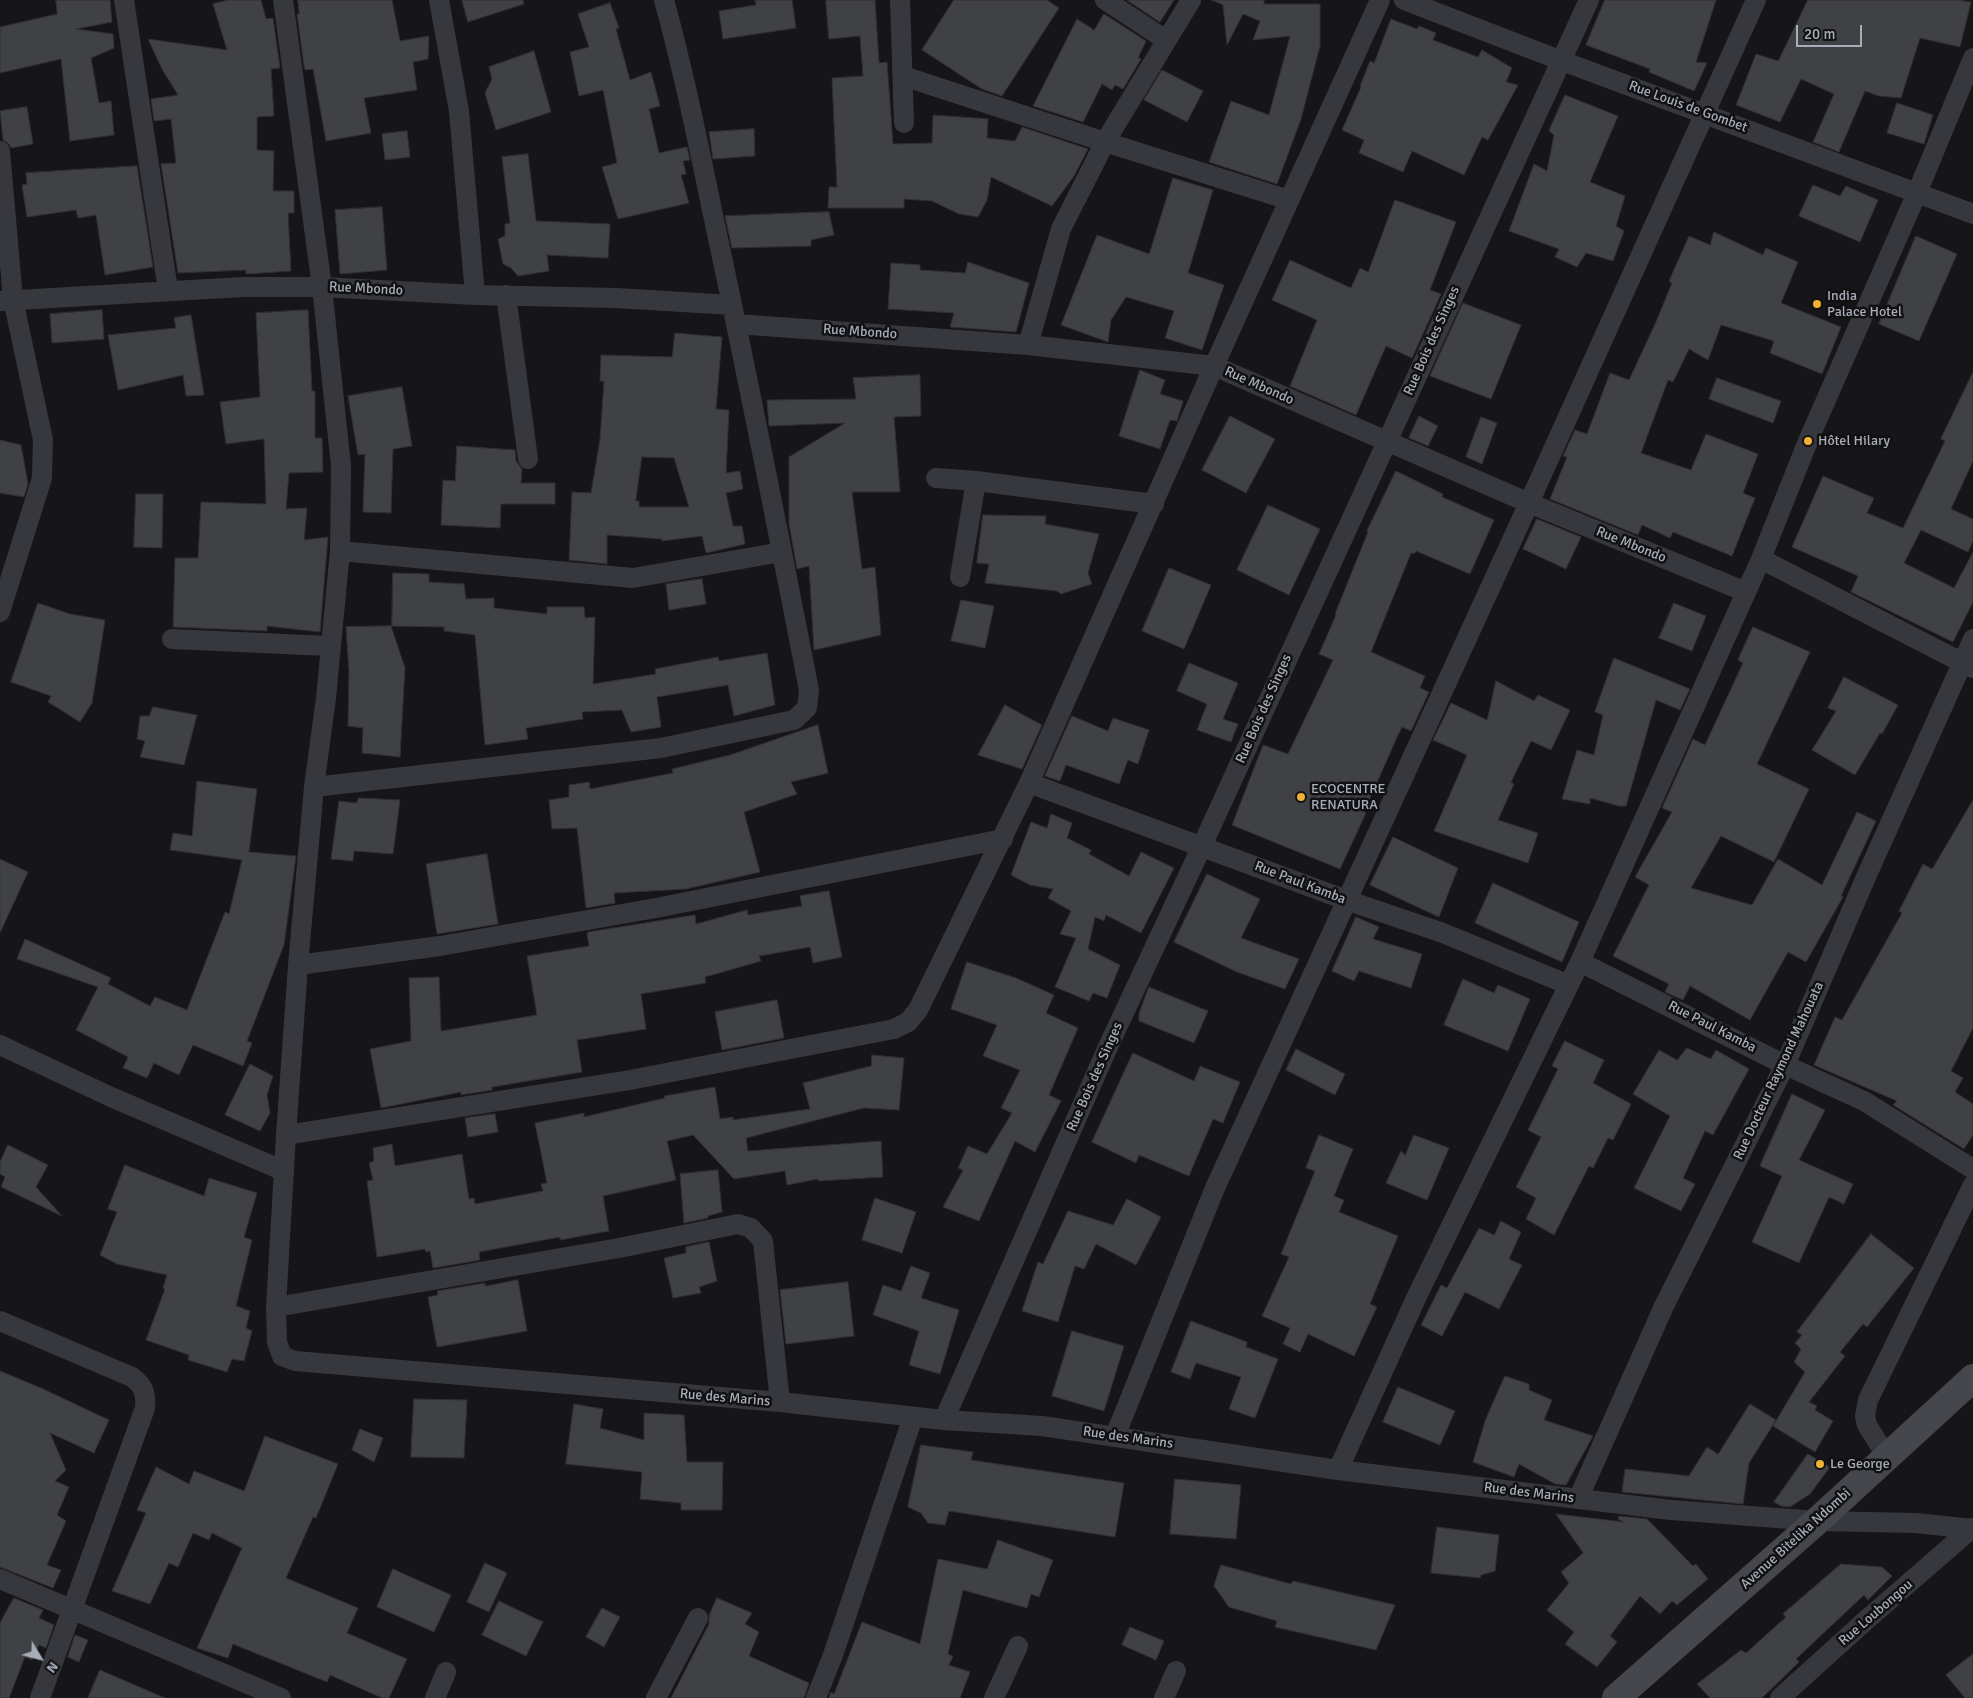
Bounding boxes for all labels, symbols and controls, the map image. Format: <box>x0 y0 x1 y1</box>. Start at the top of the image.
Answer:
scale bar <box>1798 15 1864 47</box>
text: 20 m <box>1804 25 1835 43</box>
street label: Rue Louis de Gombet <box>1626 78 1750 136</box>
street label: Rue Mbondo <box>329 279 403 299</box>
street label: Rue Bois des Singes <box>1400 284 1464 398</box>
place label: India Palace Hotel <box>1827 288 1902 321</box>
marker: India Palace Hotel <box>1811 298 1823 310</box>
street label: Rue Mbondo <box>822 321 898 343</box>
street label: Rue Mbondo <box>1222 363 1296 409</box>
place label: Hôtel Hilary <box>1818 433 1890 449</box>
marker: Hôtel Hilary <box>1802 435 1814 447</box>
street label: Rue Mbondo <box>1593 523 1669 567</box>
street label: Rue Bois des Singes <box>1232 652 1296 766</box>
place label: ECOCENTRE RENATURA <box>1311 781 1385 814</box>
marker: ECOCENTRE RENATURA <box>1295 791 1307 803</box>
street label: Rue Paul Kamba <box>1252 858 1348 908</box>
street label: Rue Docteur Raymond Mahouata <box>1730 979 1828 1163</box>
street label: Rue Paul Kamba <box>1665 998 1759 1056</box>
street label: Rue Bois des Singes <box>1063 1020 1127 1134</box>
street label: Rue des Marins <box>679 1386 771 1410</box>
street label: Rue des Marins <box>1082 1423 1174 1453</box>
place label: Le George <box>1830 1456 1890 1472</box>
marker: Le George <box>1814 1458 1826 1470</box>
street label: Rue des Marins <box>1483 1479 1575 1507</box>
street label: Avenue Bitelika Ndombi <box>1737 1485 1855 1593</box>
street label: Rue Loubongou <box>1836 1576 1916 1650</box>
north arrow <box>15 1633 65 1683</box>
text: N <box>43 1658 62 1676</box>

